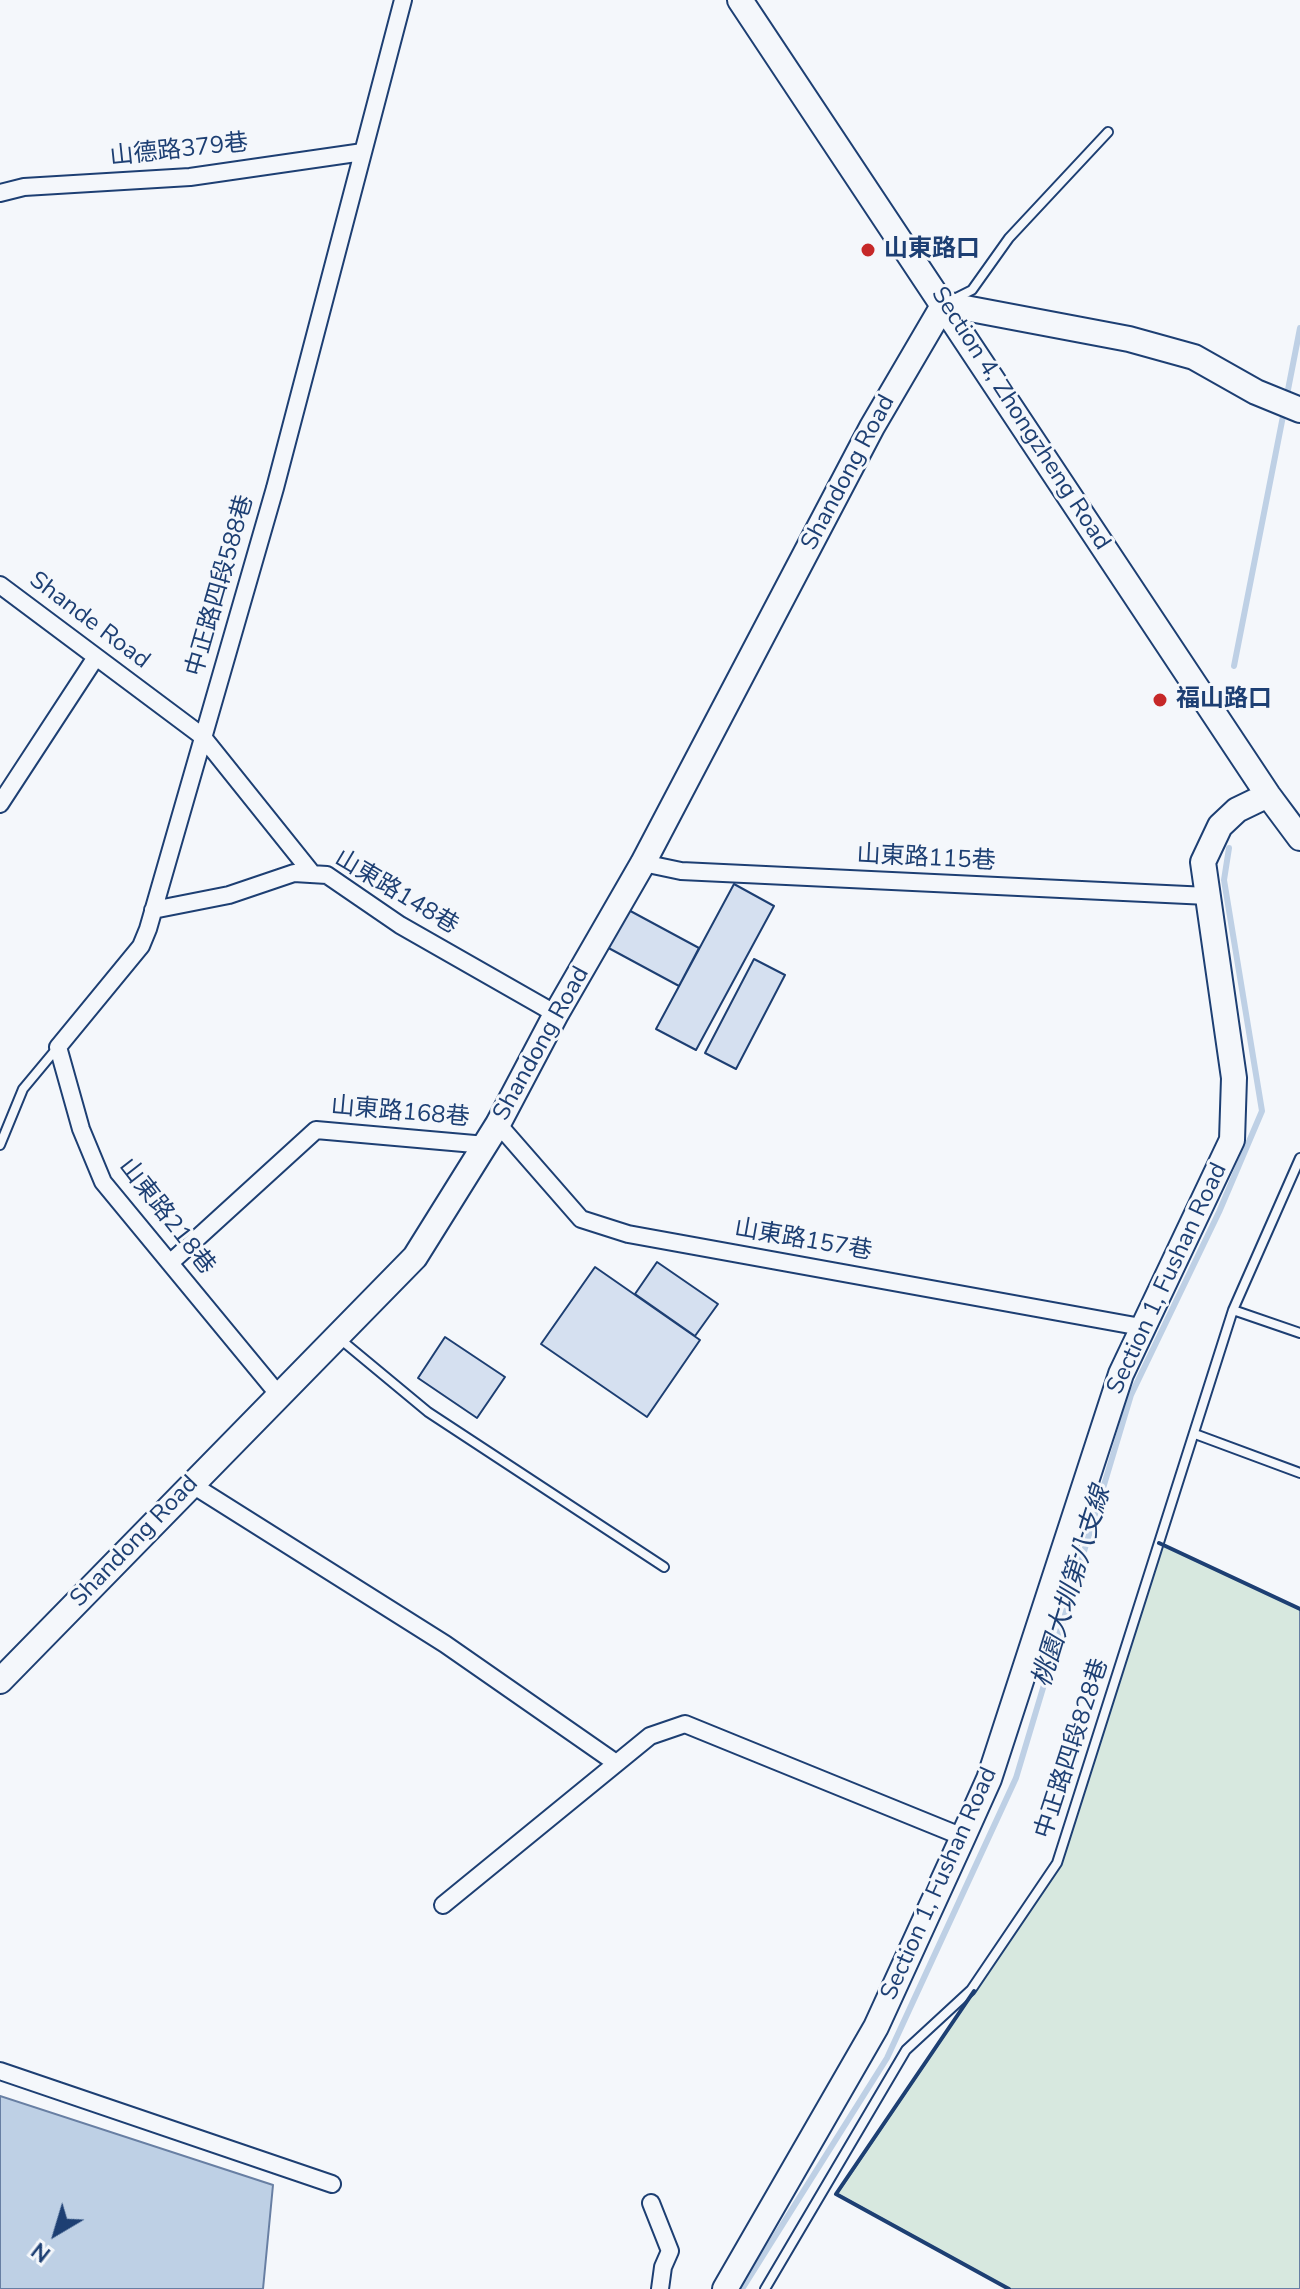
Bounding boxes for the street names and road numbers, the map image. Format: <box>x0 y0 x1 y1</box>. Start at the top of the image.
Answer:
street label: 山德路379巷 <box>108 129 250 173</box>
street label: Section 4, Zhongzheng Road <box>924 282 1116 556</box>
street label: Shandong Road <box>796 390 902 556</box>
street label: 中正路四段588巷 <box>181 492 261 680</box>
street label: Shande Road <box>23 566 155 676</box>
street label: 山東路115巷 <box>856 841 996 877</box>
street label: 山東路148巷 <box>329 845 463 941</box>
street label: Shandong Road <box>488 962 596 1126</box>
street label: 山東路168巷 <box>329 1093 471 1133</box>
street label: 山東路218巷 <box>112 1153 220 1281</box>
street label: Section 1, Fushan Road <box>1102 1159 1234 1399</box>
street label: 山東路157巷 <box>732 1215 874 1267</box>
street label: Shandong Road <box>65 1470 205 1614</box>
street label: 中正路四段828巷 <box>1030 1656 1116 1842</box>
street label: Section 1, Fushan Road <box>876 1763 1004 2005</box>

